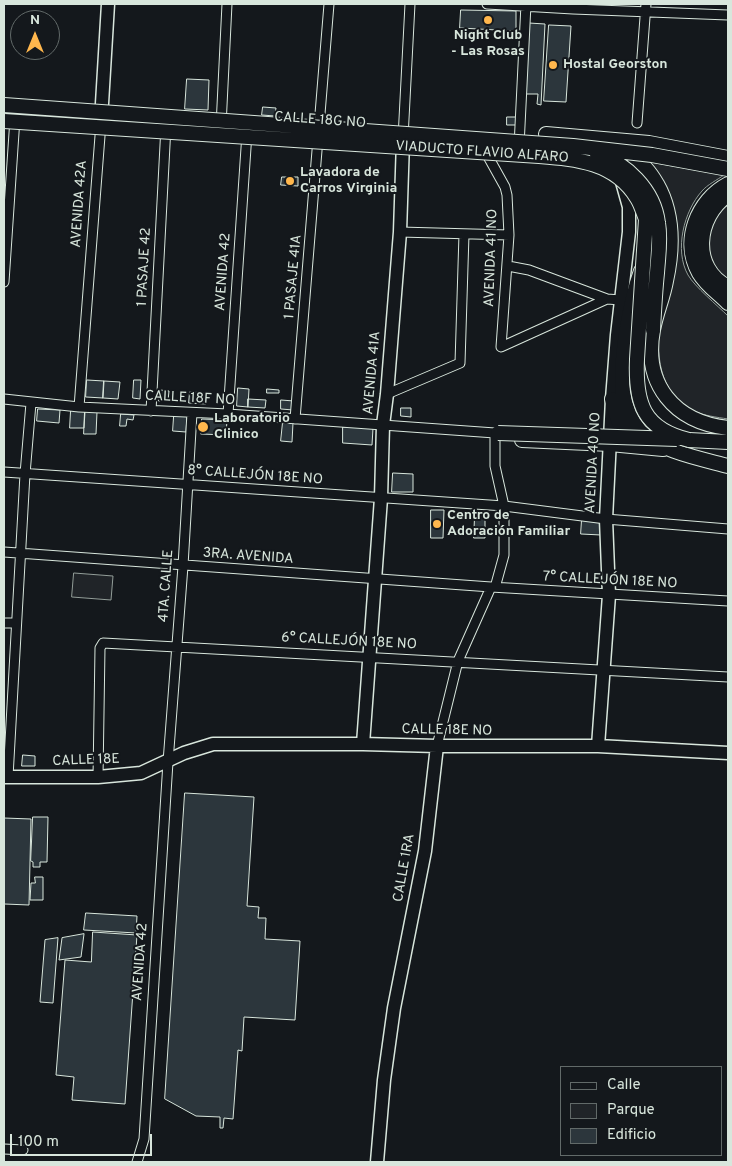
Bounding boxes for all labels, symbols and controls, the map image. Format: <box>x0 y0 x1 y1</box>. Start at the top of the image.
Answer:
north arrow <box>10 10 60 60</box>
text: N <box>30 12 40 29</box>
marker: Night Club - Las Rosas <box>482 14 494 26</box>
place label: Night Club - Las Rosas <box>451 28 525 60</box>
place label: Hostal Georston <box>563 57 668 73</box>
marker: Hostal Georston <box>547 59 559 71</box>
street label: CALLE 18G NO <box>274 109 366 133</box>
street label: VIADUCTO FLAVIO ALFARO <box>395 139 569 167</box>
street label: AVENIDA 42A <box>69 160 91 248</box>
place label: Lavadora de Carros Virginia <box>300 165 397 198</box>
marker: Lavadora de Carros Virginia <box>284 175 296 187</box>
street label: AVENIDA 41 NO <box>482 209 502 307</box>
street label: 1 PASAJE 42 <box>135 227 155 307</box>
street label: AVENIDA 42 <box>213 232 235 312</box>
street label: 1 PASAJE 41A <box>282 234 306 320</box>
street label: AVENIDA 41A <box>361 330 385 416</box>
street label: CALLE 18F NO <box>144 388 236 410</box>
place label: Laboratorio Clinico <box>214 411 290 444</box>
street label: AVENIDA 40 NO <box>583 412 605 514</box>
marker: Laboratorio Clinico <box>196 420 210 434</box>
street label: 8° CALLEJÓN 18E NO <box>187 463 323 489</box>
place label: Centro de Adoración Familiar <box>447 508 570 540</box>
marker: Centro de Adoración Familiar <box>431 518 443 530</box>
street label: 3RA. AVENIDA <box>202 545 294 569</box>
street label: 4TA. CALLE <box>156 549 178 623</box>
street label: 7° CALLEJÓN 18E NO <box>542 569 678 593</box>
street label: 6° CALLEJÓN 18E NO <box>281 630 417 654</box>
street label: CALLE 18E NO <box>401 722 493 740</box>
street label: CALLE 18E <box>52 751 120 771</box>
street label: CALLE 1RA <box>391 833 419 903</box>
street label: AVENIDA 42 <box>130 922 152 1002</box>
legend <box>560 1066 722 1156</box>
text: Calle <box>607 1076 641 1095</box>
text: Parque <box>607 1101 655 1120</box>
scale bar <box>12 1124 155 1156</box>
text: Edificio <box>607 1126 656 1145</box>
text: 100 m <box>18 1133 59 1152</box>

